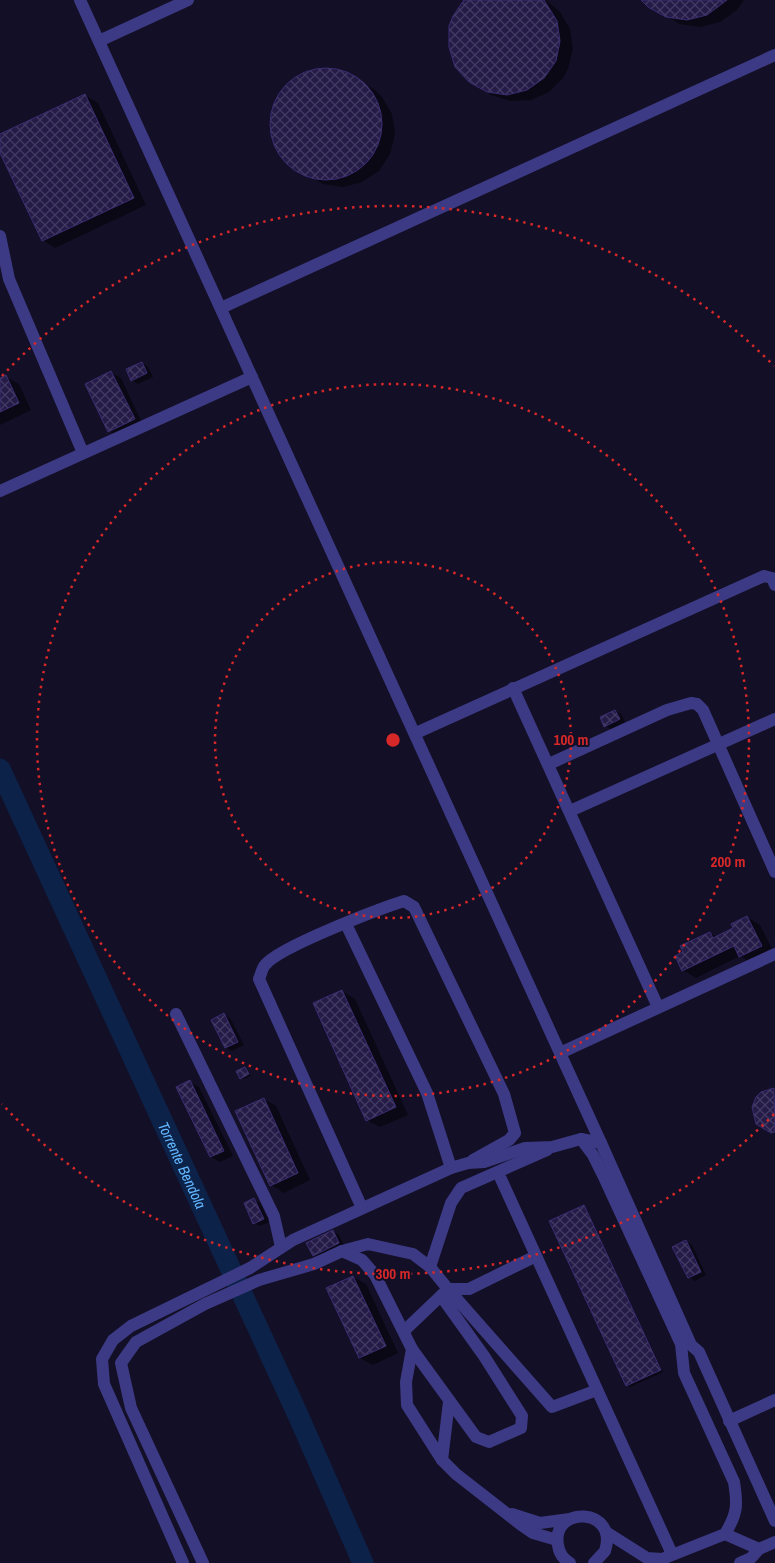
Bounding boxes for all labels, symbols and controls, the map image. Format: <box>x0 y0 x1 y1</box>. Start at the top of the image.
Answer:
text: 100 m <box>554 729 588 750</box>
centre of rings <box>384 731 402 749</box>
text: 200 m <box>711 851 745 872</box>
water label: Torrente Bendola <box>154 1118 212 1212</box>
text: 300 m <box>376 1263 410 1284</box>

